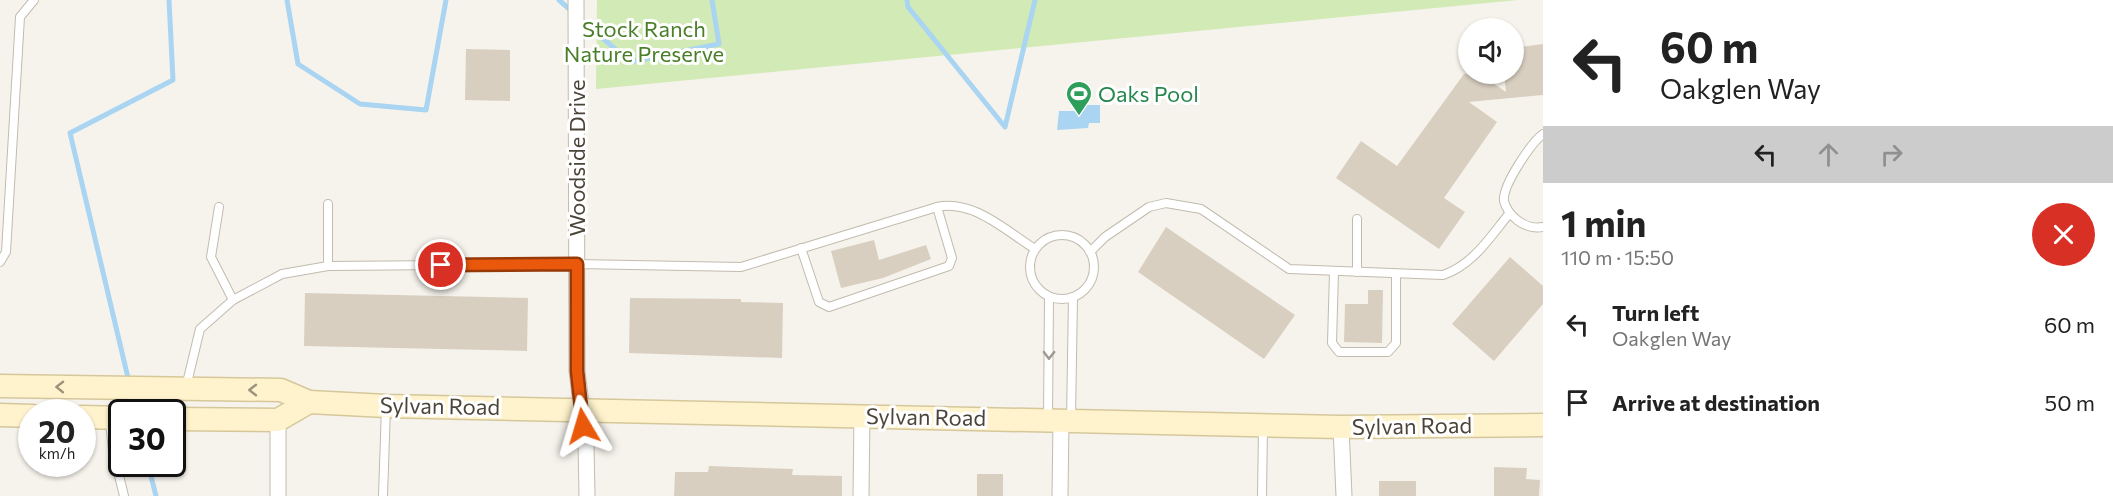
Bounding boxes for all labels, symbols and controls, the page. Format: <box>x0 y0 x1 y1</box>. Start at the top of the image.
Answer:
park label: Stock Ranch Nature Preserve <box>564 15 724 67</box>
map controls <box>1458 18 1524 84</box>
button: sound <box>1458 18 1524 84</box>
text: 60 m <box>1660 20 1759 72</box>
icon: left <box>1561 24 1639 102</box>
text: Oakglen Way <box>1660 72 1821 105</box>
street label: Woodside Drive <box>563 79 590 237</box>
sports icon: Oaks Pool <box>1064 79 1094 117</box>
place label: Oaks Pool <box>1098 80 1199 107</box>
icon: left <box>1749 138 1782 171</box>
icon: ahead <box>1812 138 1845 171</box>
icon: right <box>1875 138 1908 171</box>
text: 1 min <box>1561 200 1646 244</box>
button: close <box>2032 203 2095 266</box>
pin <box>415 239 466 290</box>
text: 110 m · 15:50 <box>1561 245 1674 269</box>
icon: arrive <box>424 248 457 281</box>
text: Turn left <box>1612 299 1699 326</box>
icon: left <box>1561 308 1594 341</box>
text: 60 m <box>2044 311 2095 338</box>
text: Oakglen Way <box>1612 326 1731 350</box>
one-way arrow <box>1042 351 1055 360</box>
one-way arrow <box>55 381 64 394</box>
one-way arrow <box>248 384 257 396</box>
icon: arrive <box>1561 386 1594 419</box>
text: Arrive at destination <box>1612 389 1820 416</box>
text: 50 m <box>2045 389 2095 416</box>
street label: Sylvan Road <box>380 391 500 420</box>
position arrow <box>551 394 615 458</box>
speed limit sign: 30 <box>108 399 186 477</box>
street label: Sylvan Road <box>866 402 986 431</box>
street label: Sylvan Road <box>1352 411 1472 440</box>
text: 20 <box>39 412 75 449</box>
text: km/h <box>39 444 75 462</box>

